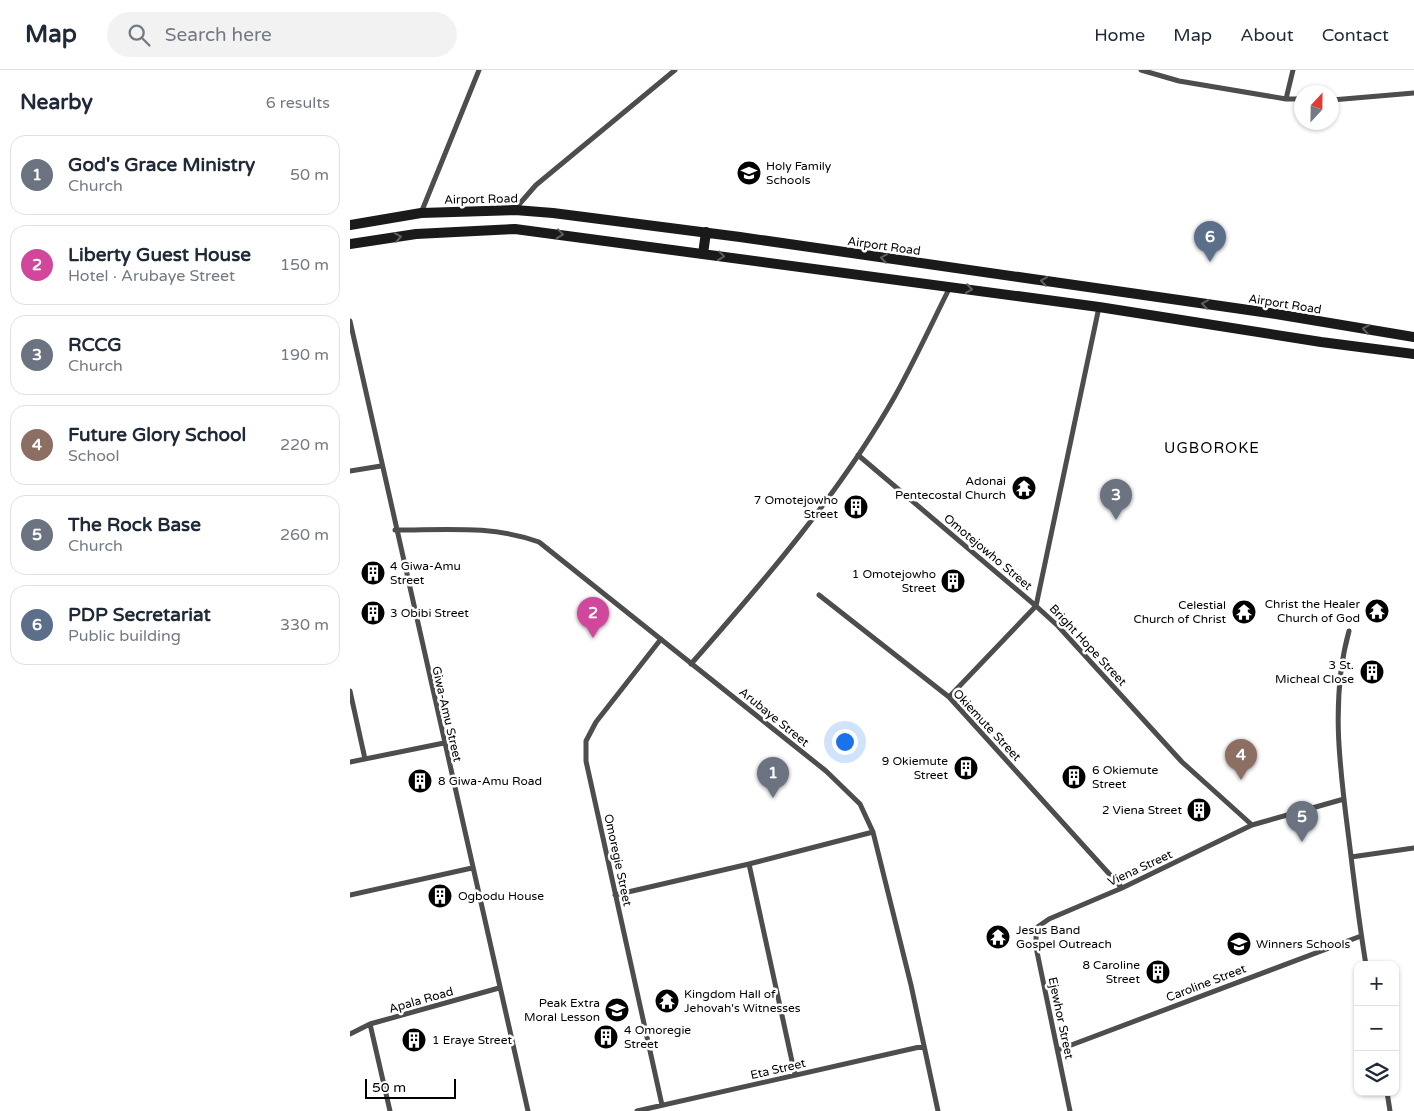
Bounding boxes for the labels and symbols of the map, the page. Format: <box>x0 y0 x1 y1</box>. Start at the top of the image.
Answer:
north arrow <box>1294 85 1339 130</box>
place label: Holy Family Schools <box>766 159 832 187</box>
school or university icon: Holy Family Schools <box>736 160 762 186</box>
street label: Airport Road <box>444 191 518 207</box>
pin: 6 <box>1194 221 1226 262</box>
one-way arrow <box>556 228 564 239</box>
one-way arrow <box>394 232 403 242</box>
street label: Airport Road <box>846 234 922 258</box>
one-way arrow <box>717 251 725 261</box>
one-way arrow <box>879 254 888 264</box>
one-way arrow <box>1040 277 1049 287</box>
one-way arrow <box>965 283 973 294</box>
street label: Airport Road <box>1247 291 1323 317</box>
one-way arrow <box>1201 299 1209 310</box>
one-way arrow <box>1361 325 1370 335</box>
district label: UGBOROKE <box>1164 439 1260 457</box>
place label: Adonai Pentecostal Church <box>895 474 1006 502</box>
temple icon: Adonai Pentecostal Church <box>1011 475 1037 501</box>
pin: 3 <box>1100 479 1132 520</box>
place label: 7 Omotejowho Street <box>754 493 838 521</box>
building icon: 7 Omotejowho Street <box>843 494 869 520</box>
street label: Omotejowho Street <box>941 511 1035 593</box>
place label: 4 Giwa-Amu Street <box>390 559 461 587</box>
building icon: 4 Giwa-Amu Street <box>360 560 386 586</box>
place label: 1 Omotejowho Street <box>852 567 936 595</box>
building icon: 1 Omotejowho Street <box>940 568 966 594</box>
pin: 2 <box>577 597 609 638</box>
place label: Christ the Healer Church of God <box>1265 597 1360 625</box>
place label: Celestial Church of Christ <box>1133 598 1226 626</box>
temple icon: Christ the Healer Church of God <box>1364 598 1390 624</box>
temple icon: Celestial Church of Christ <box>1231 599 1257 625</box>
building icon: 3 Obibi Street <box>360 600 386 626</box>
street label: Bright Hope Street <box>1047 601 1130 689</box>
place label: 3 Obibi Street <box>390 606 469 620</box>
place label: 3 St. Micheal Close <box>1275 658 1354 686</box>
building icon: 3 St. Micheal Close <box>1359 659 1385 685</box>
street label: Giwa-Amu Street <box>429 665 465 763</box>
street label: Arubaye Street <box>736 685 812 750</box>
street label: Okiemute Street <box>950 686 1024 764</box>
your location <box>832 729 858 755</box>
pin: 4 <box>1225 739 1257 780</box>
place label: 9 Okiemute Street <box>882 754 948 782</box>
building icon: 9 Okiemute Street <box>953 755 979 781</box>
pin: 1 <box>757 757 789 798</box>
place label: 6 Okiemute Street <box>1092 763 1158 791</box>
building icon: 6 Okiemute Street <box>1061 764 1087 790</box>
building icon: 8 Giwa-Amu Road <box>407 768 433 794</box>
place label: 8 Giwa-Amu Road <box>438 774 542 788</box>
building icon: 2 Viena Street <box>1186 797 1212 823</box>
pin: 5 <box>1286 801 1318 842</box>
place label: 2 Viena Street <box>1102 803 1182 817</box>
street label: Omoregie Street <box>601 813 635 908</box>
street label: Viena Street <box>1106 847 1175 889</box>
building icon: Ogbodu House <box>427 883 453 909</box>
place label: Ogbodu House <box>458 889 544 903</box>
place label: Jesus Band Gospel Outreach <box>1016 923 1112 951</box>
temple icon: Jesus Band Gospel Outreach <box>985 924 1011 950</box>
school or university icon: Winners Schools <box>1226 931 1252 957</box>
place label: Winners Schools <box>1256 937 1351 951</box>
place label: 8 Caroline Street <box>1082 958 1140 986</box>
building icon: 8 Caroline Street <box>1145 959 1171 985</box>
street label: Caroline Street <box>1164 961 1248 1005</box>
street label: Ejewhor Street <box>1045 976 1077 1061</box>
street label: Apala Road <box>387 984 455 1016</box>
place label: Kingdom Hall of Jehovah's Witnesses <box>684 987 801 1015</box>
temple icon: Kingdom Hall of Jehovah's Witnesses <box>654 988 680 1014</box>
place label: Peak Extra Moral Lesson <box>524 996 600 1024</box>
school or university icon: Peak Extra Moral Lesson <box>604 997 630 1023</box>
place label: 4 Omoregie Street <box>624 1023 691 1051</box>
building icon: 4 Omoregie Street <box>593 1024 619 1050</box>
building icon: 1 Eraye Street <box>401 1027 427 1053</box>
place label: 1 Eraye Street <box>432 1033 512 1047</box>
street label: Eta Street <box>749 1056 807 1082</box>
scale bar <box>365 1076 456 1099</box>

